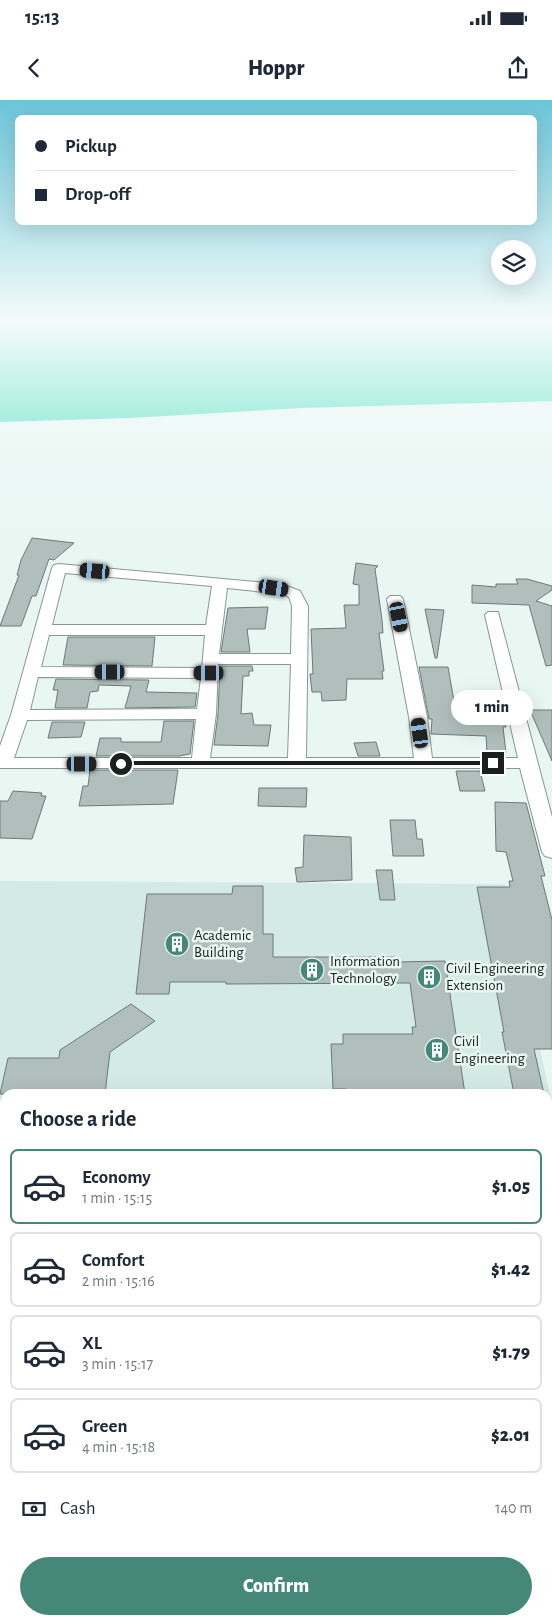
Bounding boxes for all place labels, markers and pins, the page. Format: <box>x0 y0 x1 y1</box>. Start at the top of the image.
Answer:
place label: Academic Building <box>194 928 251 960</box>
building icon: Academic Building <box>164 931 190 957</box>
place label: Information Technology <box>330 954 400 986</box>
building icon: Information Technology <box>299 957 325 983</box>
place label: Civil Engineering Extension <box>446 961 545 993</box>
building icon: Civil Engineering Extension <box>416 964 442 990</box>
place label: Civil Engineering <box>454 1034 526 1066</box>
building icon: Civil Engineering <box>424 1037 450 1063</box>

